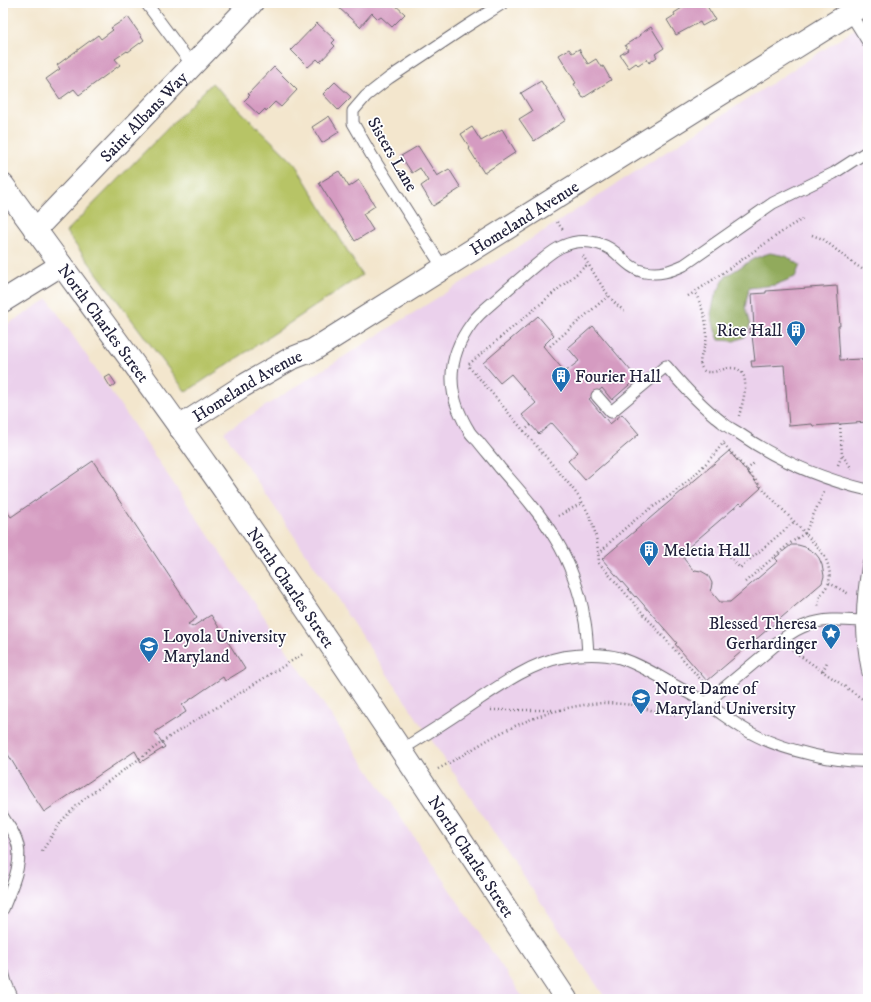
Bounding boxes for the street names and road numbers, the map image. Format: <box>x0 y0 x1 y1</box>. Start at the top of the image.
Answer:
street label: Saint Albans Way <box>96 66 193 167</box>
street label: Sisters Lane <box>362 113 422 196</box>
street label: Homeland Avenue <box>466 176 583 261</box>
street label: North Charles Street <box>52 260 154 388</box>
street label: Homeland Avenue <box>189 345 306 428</box>
street label: North Charles Street <box>241 523 340 653</box>
street label: North Charles Street <box>423 792 519 923</box>

